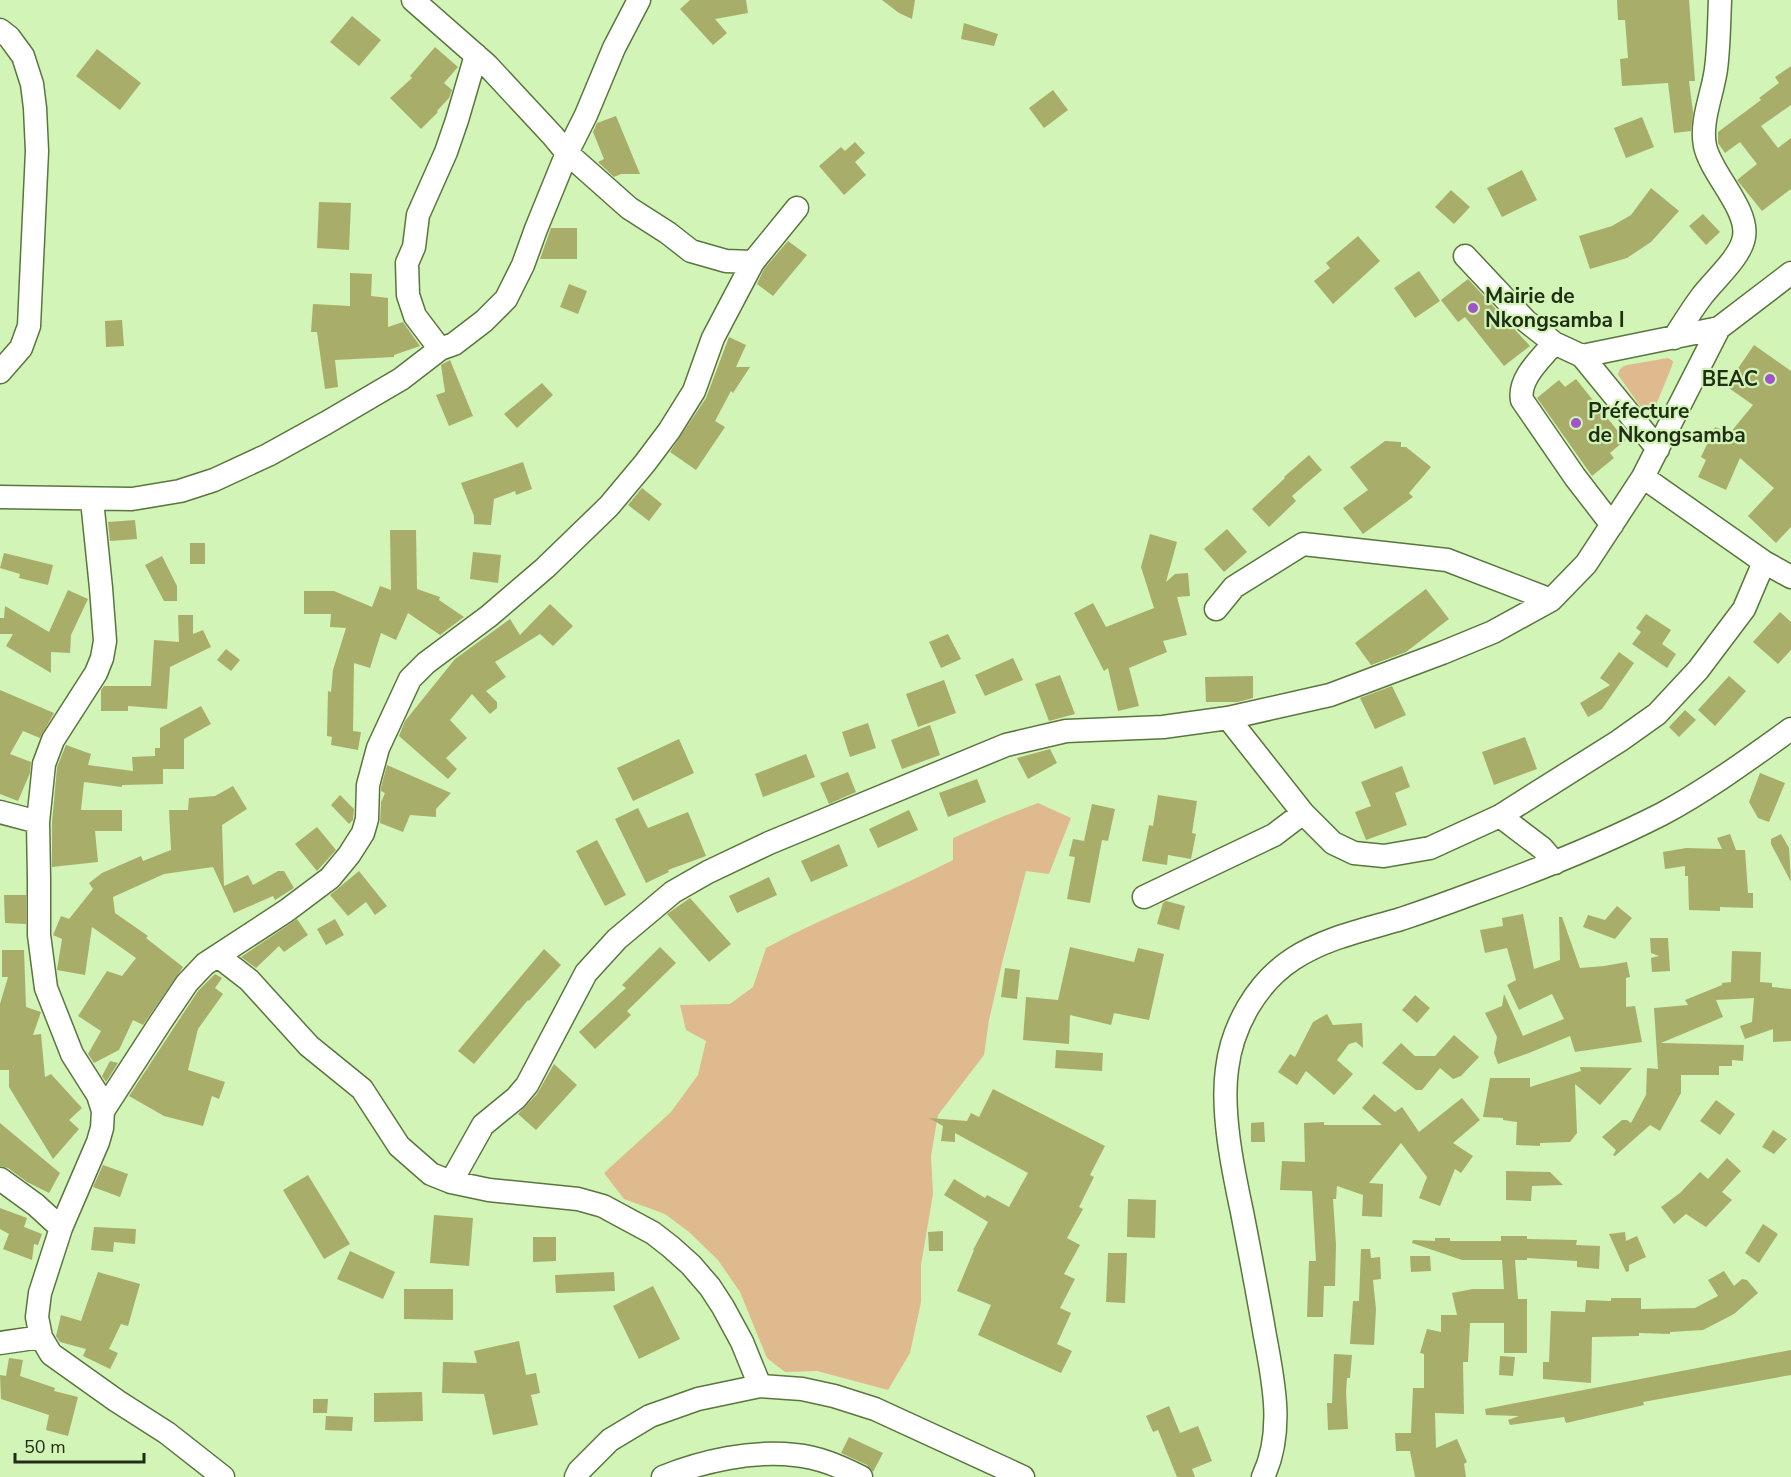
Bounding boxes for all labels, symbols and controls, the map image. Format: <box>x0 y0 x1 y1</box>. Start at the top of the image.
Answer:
place label: Mairie de Nkongsamba I <box>1485 282 1625 334</box>
marker: Mairie de Nkongsamba I <box>1466 301 1480 315</box>
place label: BEAC <box>1702 365 1758 393</box>
marker: BEAC <box>1763 372 1777 386</box>
place label: Préfecture de Nkongsamba <box>1588 397 1746 449</box>
marker: Préfecture de Nkongsamba <box>1569 416 1583 430</box>
scale bar <box>15 1426 144 1464</box>
text: 50 m <box>24 1435 66 1459</box>

